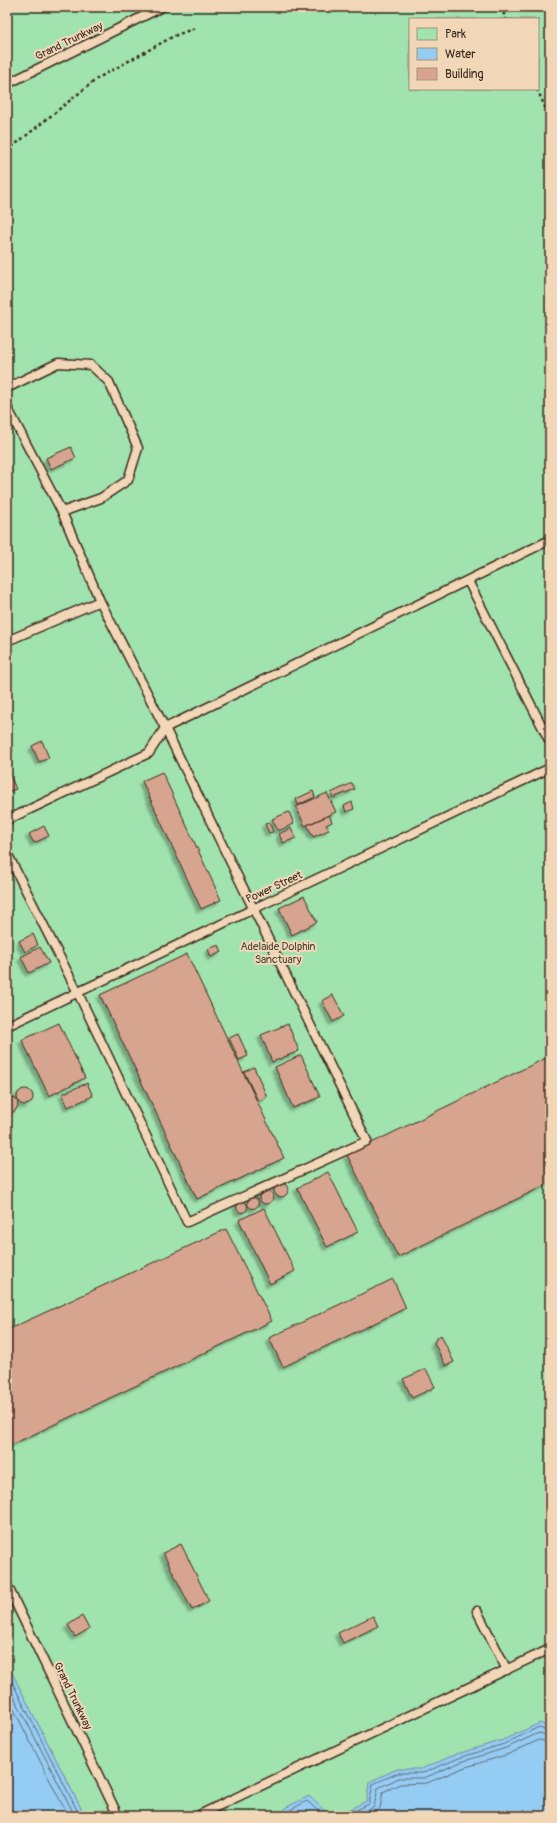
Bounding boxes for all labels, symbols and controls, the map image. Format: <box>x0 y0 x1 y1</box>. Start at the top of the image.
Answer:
legend <box>409 18 539 90</box>
street label: Grand Trunkway <box>33 19 105 63</box>
text: Park <box>445 27 466 42</box>
text: Water <box>445 47 476 62</box>
text: Building <box>445 67 484 82</box>
street label: Power Street <box>244 868 305 906</box>
park label: Adelaide Dolphin Sanctuary <box>240 940 316 966</box>
street label: Grand Trunkway <box>51 1660 95 1732</box>

